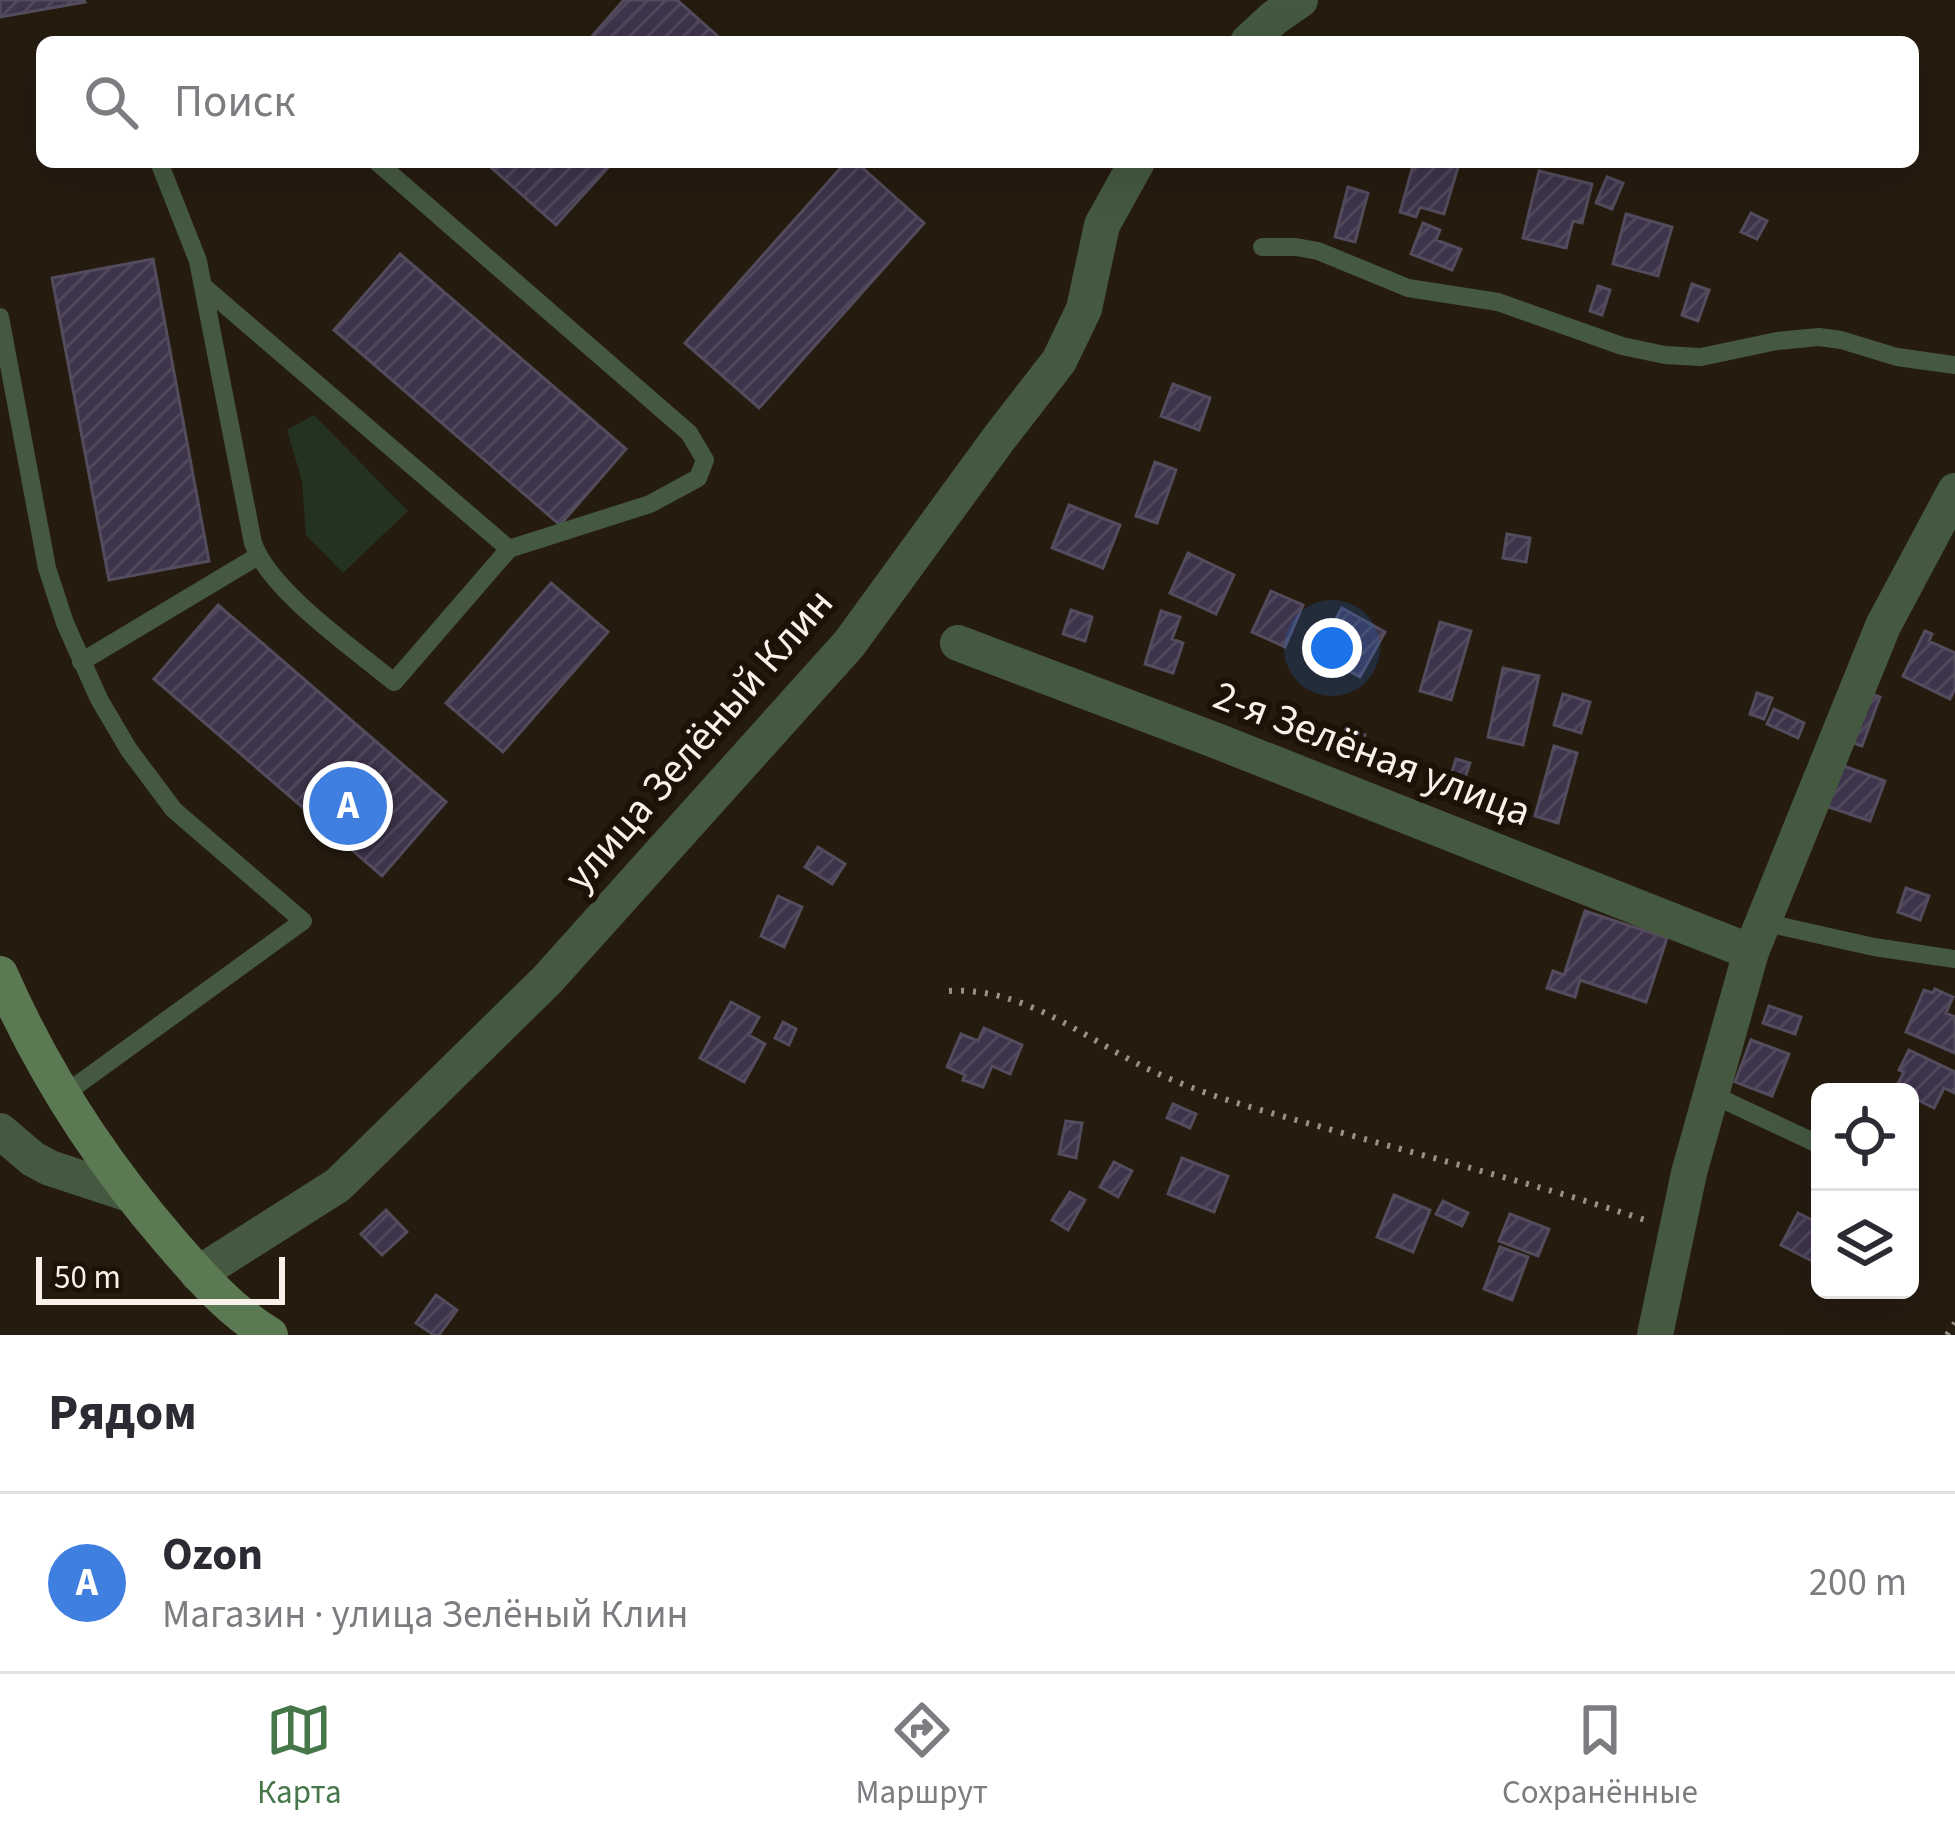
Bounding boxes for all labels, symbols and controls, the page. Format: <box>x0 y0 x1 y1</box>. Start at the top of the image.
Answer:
search box <box>36 36 1919 168</box>
icon: search <box>78 69 144 135</box>
text: Поиск <box>174 70 296 134</box>
street label: улица Зелёный Клин <box>550 575 848 905</box>
your location <box>1302 618 1362 678</box>
street label: 2-я Зелёная улица <box>1205 666 1539 842</box>
pin: A <box>309 761 387 851</box>
map controls <box>1811 1083 1919 1299</box>
button: locate <box>1811 1083 1919 1191</box>
button: layers <box>1811 1191 1919 1299</box>
scale bar <box>36 1251 285 1304</box>
text: 50 m <box>54 1254 121 1301</box>
text: Рядом <box>48 1377 197 1449</box>
text: Ozon <box>162 1523 263 1587</box>
text: A <box>76 1555 98 1611</box>
text: 200 m <box>1809 1555 1907 1611</box>
text: Магазин · улица Зелёный Клин <box>162 1587 688 1643</box>
tab: Карта <box>257 1697 342 1816</box>
tab: Маршрут <box>856 1697 988 1816</box>
tab: Сохранённые <box>1502 1697 1698 1816</box>

